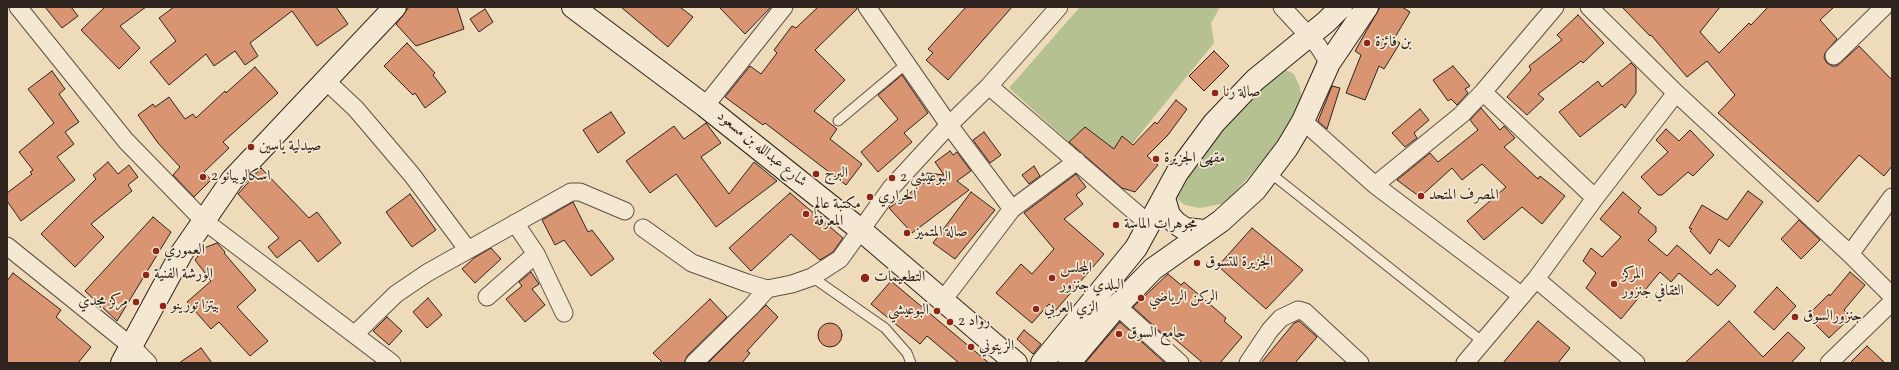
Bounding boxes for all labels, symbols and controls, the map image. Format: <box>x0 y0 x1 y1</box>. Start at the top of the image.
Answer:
place label: بن فائزة <box>1375 34 1412 52</box>
marker: بن فائزة <box>1362 38 1372 48</box>
place label: صالة رنا <box>1223 84 1261 102</box>
marker: صالة رنا <box>1210 88 1220 98</box>
street label: شارع عبدالله بن مسعود <box>712 108 810 192</box>
place label: صيدلية ياسين <box>259 138 322 156</box>
marker: صيدلية ياسين <box>246 142 256 152</box>
place label: مقهى الجزيرة <box>1164 150 1225 168</box>
marker: مقهى الجزيرة <box>1151 154 1161 164</box>
place label: البرج <box>824 165 848 183</box>
place label: اسكالوبيانو 2 <box>211 168 270 186</box>
marker: البرج <box>811 169 821 179</box>
place label: البوعيشي 2 <box>900 169 951 187</box>
marker: اسكالوبيانو 2 <box>198 172 208 182</box>
marker: البوعيشي 2 <box>887 173 897 183</box>
place label: المصرف المتحد <box>1429 187 1499 205</box>
place label: الحراري <box>878 188 917 206</box>
marker: المصرف المتحد <box>1416 191 1426 201</box>
marker: الحراري <box>865 192 875 202</box>
place label: مكتبة عالم المعرفة <box>814 196 861 231</box>
marker: مكتبة عالم المعرفة <box>801 209 811 219</box>
place label: مجوهرات الماسة <box>1124 216 1197 234</box>
marker: مجوهرات الماسة <box>1111 220 1121 230</box>
place label: صالة المتميز <box>915 224 968 242</box>
marker: صالة المتميز <box>902 228 912 238</box>
place label: العموري <box>164 242 205 260</box>
marker: العموري <box>151 246 161 256</box>
place label: الجزيرة للتسوق <box>1205 254 1273 272</box>
marker: الجزيرة للتسوق <box>1192 258 1202 268</box>
place label: المجلس البلدي جنزور <box>1060 260 1124 295</box>
place label: الورشة الفنية <box>154 266 213 284</box>
place label: المركز الثقافي جنزور <box>1622 266 1684 301</box>
place label: التطعيمات <box>874 269 925 287</box>
marker: الورشة الفنية <box>141 270 151 280</box>
marker: التطعيمات <box>859 272 871 284</box>
marker: المجلس البلدي جنزور <box>1047 273 1057 283</box>
marker: المركز الثقافي جنزور <box>1609 279 1619 289</box>
place label: الركن الرياضي <box>1149 289 1218 307</box>
place label: مركز مجدي <box>78 293 128 311</box>
marker: الركن الرياضي <box>1136 293 1146 303</box>
marker: مركز مجدي <box>131 297 141 307</box>
place label: بيتزا تورينو <box>171 297 219 315</box>
place label: الزي العربي <box>1044 300 1098 318</box>
marker: بيتزا تورينو <box>158 301 168 311</box>
place label: البوعيشي <box>888 302 929 320</box>
marker: الزي العربي <box>1031 304 1041 314</box>
marker: البوعيشي <box>932 306 942 316</box>
place label: جنزورالسوق <box>1803 308 1862 326</box>
marker: جنزورالسوق <box>1790 312 1800 322</box>
place label: رواد 2 <box>958 313 990 331</box>
marker: رواد 2 <box>945 317 955 327</box>
place label: جامع السوق <box>1127 325 1186 343</box>
marker: جامع السوق <box>1114 329 1124 339</box>
place label: الزيتوني <box>979 338 1014 356</box>
marker: الزيتوني <box>966 342 976 352</box>

